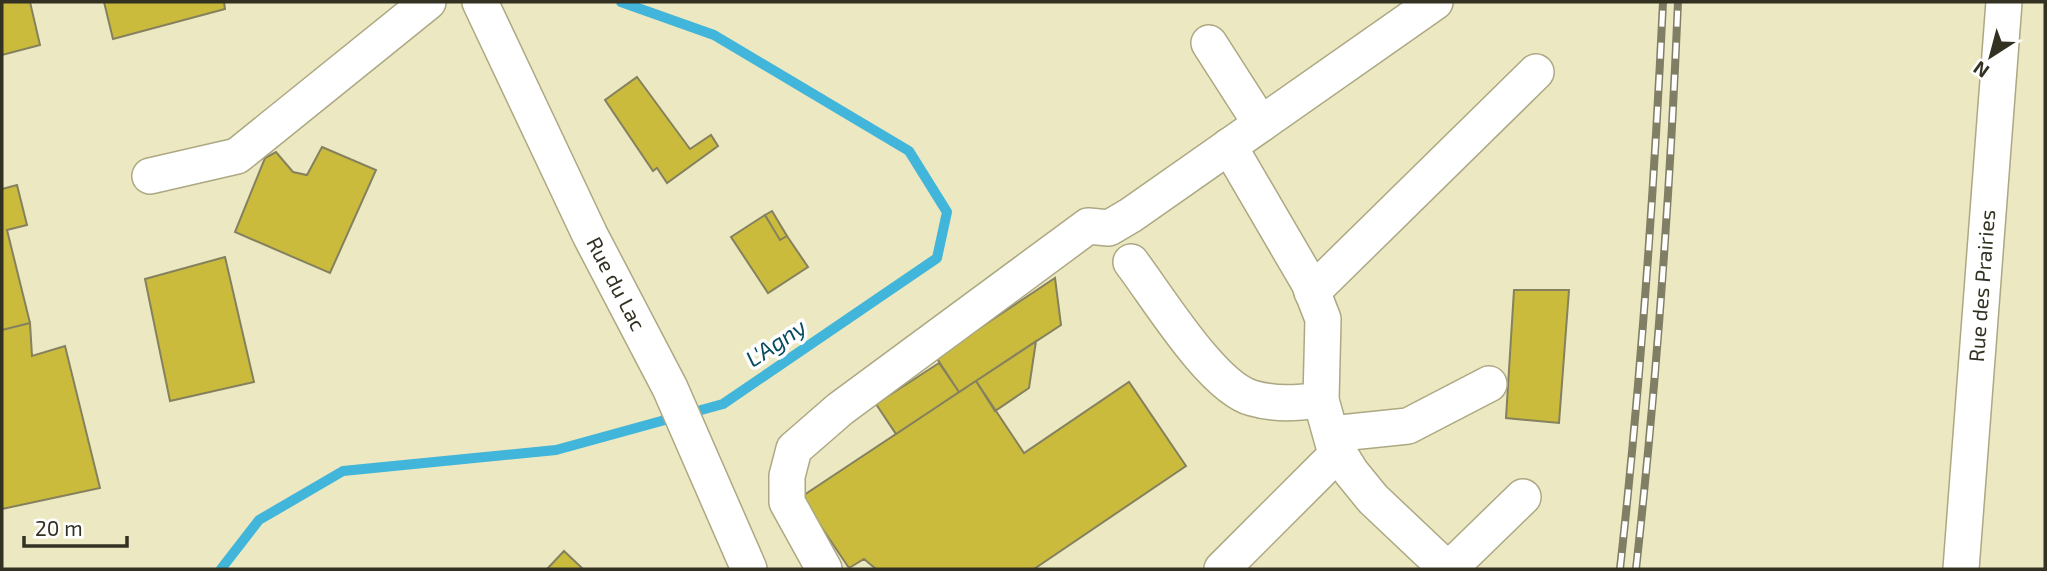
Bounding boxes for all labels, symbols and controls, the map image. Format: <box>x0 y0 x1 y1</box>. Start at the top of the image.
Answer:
north arrow <box>1956 21 2026 91</box>
text: N <box>1968 57 1993 83</box>
street label: Rue des Prairies <box>1963 209 1999 363</box>
street label: Rue du Lac <box>582 232 652 334</box>
water label: L'Agny <box>740 312 811 372</box>
scale bar <box>24 504 128 548</box>
text: 20 m <box>35 515 83 540</box>

